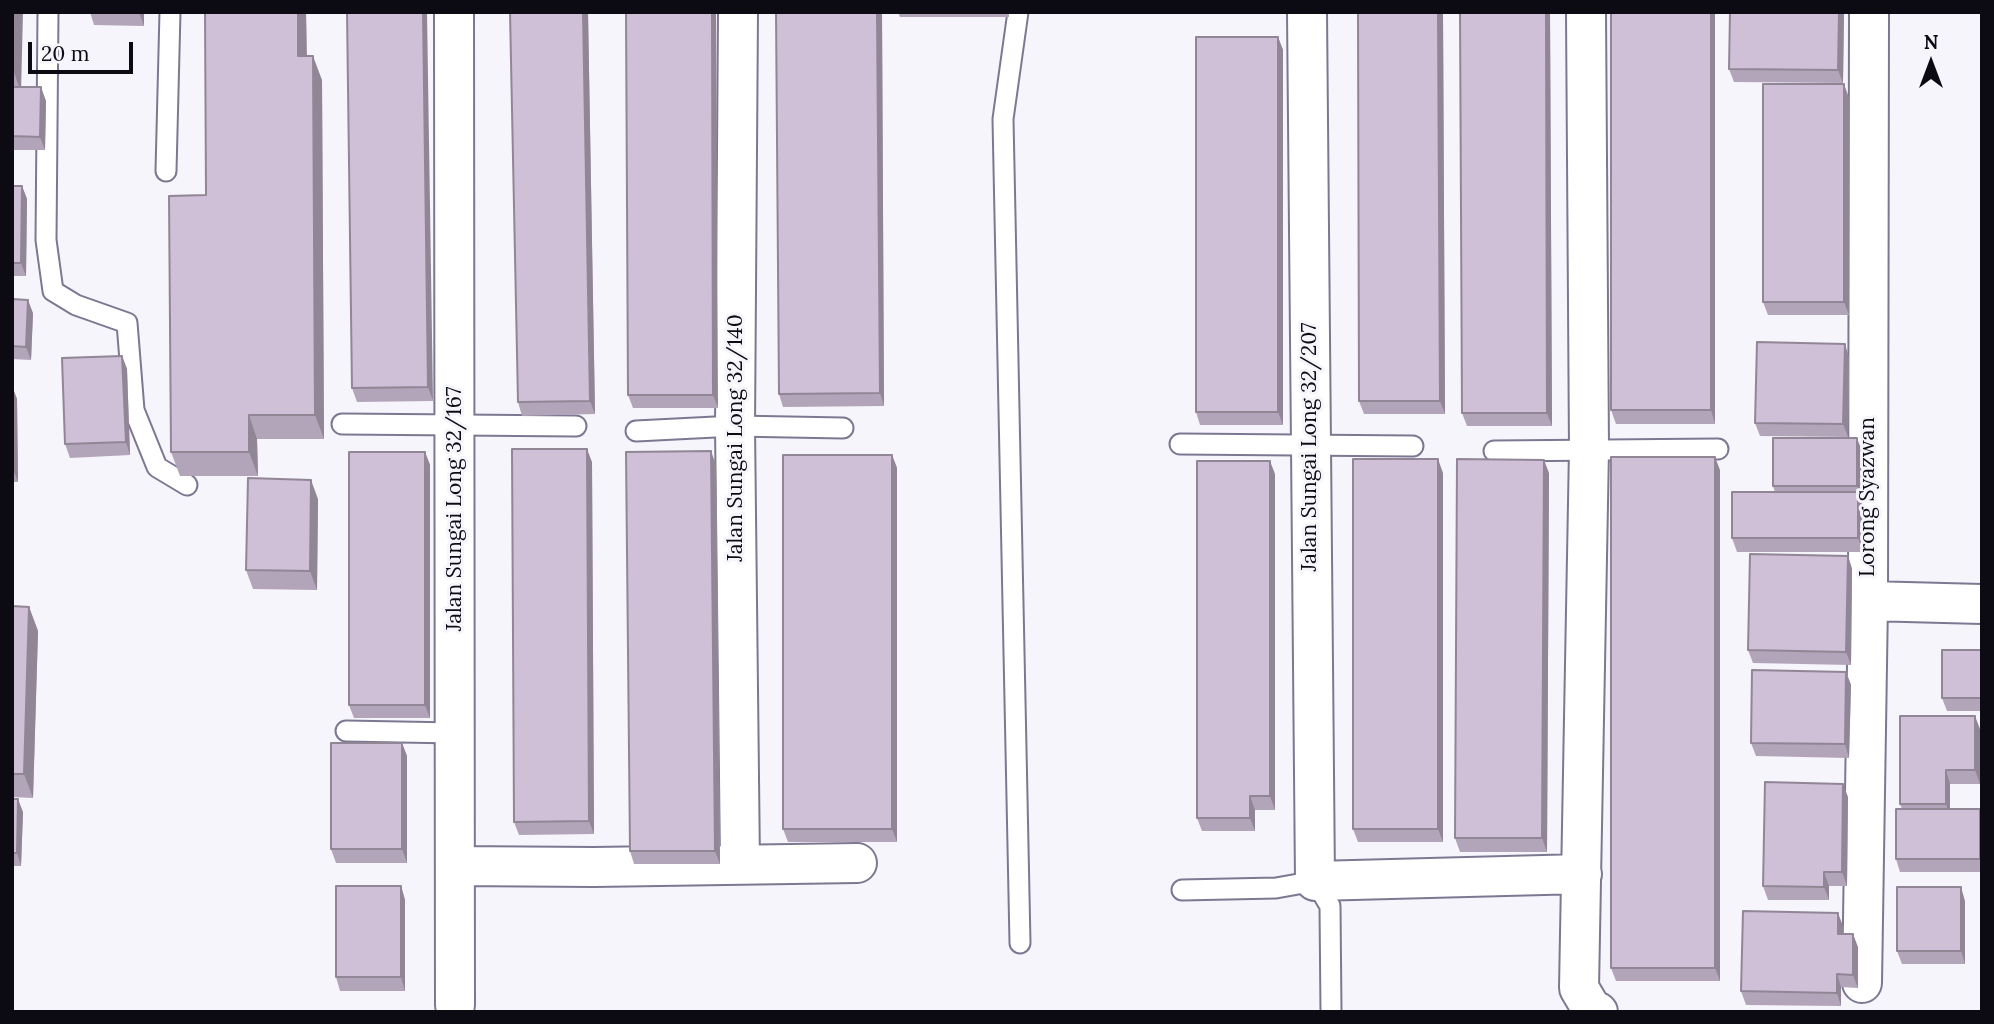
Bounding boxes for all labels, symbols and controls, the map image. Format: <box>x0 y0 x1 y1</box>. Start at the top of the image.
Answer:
scale bar <box>32 28 136 72</box>
north arrow <box>1896 28 1966 98</box>
text: N <box>1924 30 1938 54</box>
text: 20 m <box>41 40 90 67</box>
street label: Jalan Sungai Long 32/140 <box>723 314 749 562</box>
street label: Jalan Sungai Long 32/207 <box>1297 323 1323 571</box>
street label: Jalan Sungai Long 32/167 <box>442 387 468 631</box>
street label: Lorong Syazwan <box>1855 417 1881 577</box>

